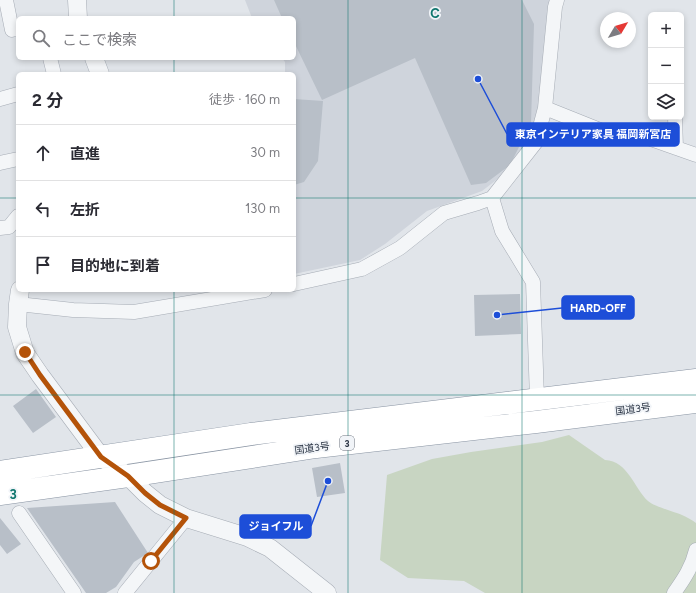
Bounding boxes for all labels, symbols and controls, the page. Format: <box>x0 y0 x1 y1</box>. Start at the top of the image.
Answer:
text: C <box>430 6 440 21</box>
north arrow <box>600 12 636 48</box>
map controls <box>648 12 684 120</box>
button: + <box>648 12 684 48</box>
search box <box>16 16 296 60</box>
icon: search <box>30 27 52 49</box>
text: ここで検索 <box>62 31 137 49</box>
button: − <box>648 48 684 84</box>
button: layers <box>648 84 684 120</box>
text: 2 分 <box>32 90 63 110</box>
text: 徒歩 · 160 m <box>209 92 280 107</box>
callout: 東京インテリア家具 福岡新宮店 <box>507 123 679 146</box>
text: 東京インテリア家具 福岡新宮店 <box>515 128 671 141</box>
icon: ahead <box>32 142 54 164</box>
text: 直進 <box>70 145 100 163</box>
text: 30 m <box>250 145 280 160</box>
icon: left <box>32 198 54 220</box>
text: 左折 <box>70 201 100 219</box>
text: 130 m <box>245 201 280 216</box>
icon: arrive <box>32 254 54 276</box>
text: 目的地に到着 <box>70 257 160 275</box>
callout: HARD-OFF <box>562 296 634 319</box>
text: HARD-OFF <box>570 302 626 315</box>
route end <box>16 343 34 361</box>
street label: 国道3号 <box>615 400 651 418</box>
road number: 3 <box>340 436 354 450</box>
street label: 国道3号 <box>294 439 330 457</box>
text: 3 <box>9 487 17 502</box>
callout: ジョイフル <box>240 515 311 538</box>
text: ジョイフル <box>249 520 304 533</box>
route start <box>142 552 160 570</box>

